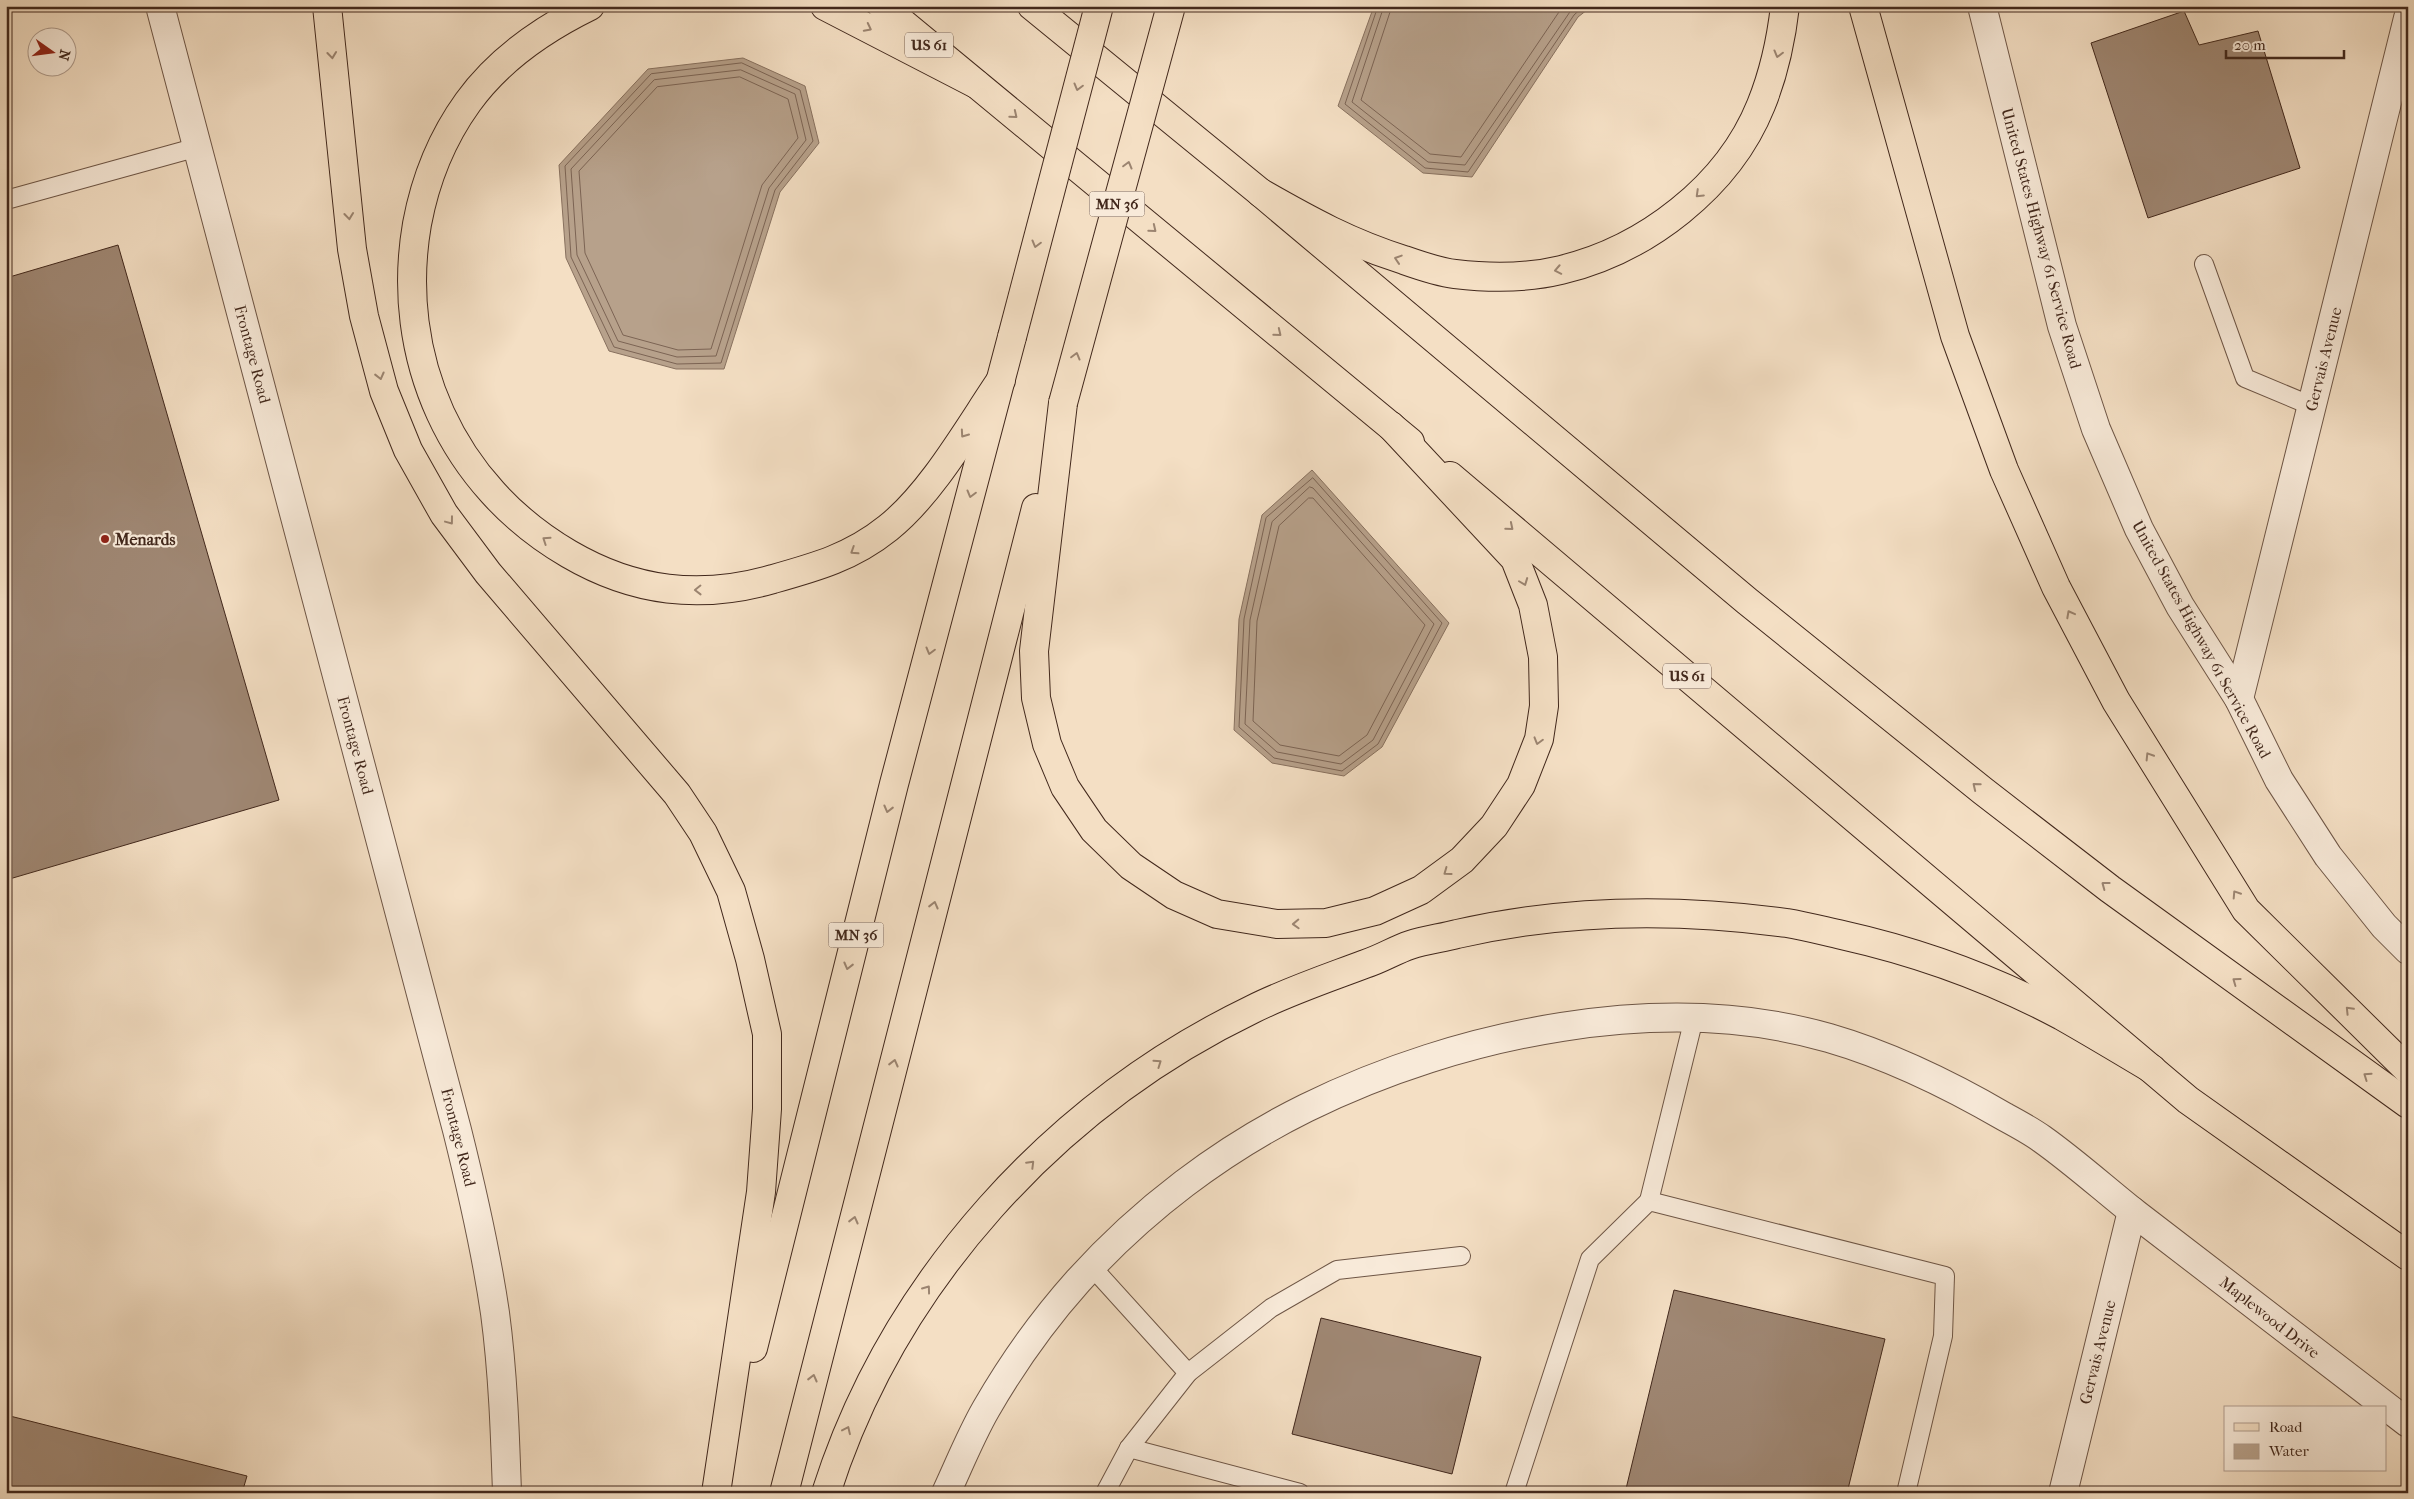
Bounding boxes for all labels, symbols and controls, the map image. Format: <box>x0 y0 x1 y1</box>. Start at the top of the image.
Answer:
one-way arrow <box>863 22 872 32</box>
north arrow <box>28 28 78 78</box>
scale bar <box>2226 28 2344 60</box>
road number: US 61 <box>905 32 953 58</box>
text: 20 m <box>2234 36 2266 54</box>
text: N <box>55 48 74 63</box>
one-way arrow <box>1773 50 1784 59</box>
one-way arrow <box>327 51 338 59</box>
one-way arrow <box>1073 83 1084 92</box>
street label: United States Highway 61 Service Road <box>1998 106 2086 371</box>
one-way arrow <box>1008 109 1017 118</box>
one-way arrow <box>1122 161 1133 169</box>
one-way arrow <box>1696 188 1705 197</box>
road number: MN 36 <box>1090 192 1144 216</box>
one-way arrow <box>343 213 354 221</box>
one-way arrow <box>1147 224 1156 233</box>
one-way arrow <box>1032 240 1042 248</box>
one-way arrow <box>1395 254 1403 264</box>
one-way arrow <box>1554 264 1563 275</box>
street label: Frontage Road <box>230 303 275 406</box>
street label: Gervais Avenue <box>2301 305 2346 413</box>
one-way arrow <box>1272 327 1281 335</box>
one-way arrow <box>1070 351 1081 360</box>
one-way arrow <box>374 371 385 380</box>
one-way arrow <box>961 428 970 438</box>
one-way arrow <box>967 490 977 498</box>
one-way arrow <box>444 515 453 525</box>
street label: United States Highway 61 Service Road <box>2128 517 2275 762</box>
one-way arrow <box>1505 521 1514 530</box>
place label: Menards <box>114 530 175 549</box>
marker: Menards <box>99 533 111 545</box>
one-way arrow <box>542 537 552 546</box>
one-way arrow <box>850 545 860 554</box>
one-way arrow <box>1518 577 1528 586</box>
one-way arrow <box>693 585 701 595</box>
one-way arrow <box>2066 611 2076 620</box>
one-way arrow <box>925 647 935 655</box>
road number: US 61 <box>1663 664 1711 688</box>
street label: Frontage Road <box>333 694 378 797</box>
one-way arrow <box>1533 736 1543 745</box>
one-way arrow <box>2146 753 2156 762</box>
one-way arrow <box>1973 783 1982 792</box>
one-way arrow <box>883 804 894 813</box>
one-way arrow <box>1443 866 1453 875</box>
one-way arrow <box>2101 882 2111 891</box>
one-way arrow <box>2233 890 2242 899</box>
one-way arrow <box>929 902 939 910</box>
one-way arrow <box>1292 918 1300 929</box>
road number: MN 36 <box>828 922 884 948</box>
one-way arrow <box>844 962 854 970</box>
one-way arrow <box>2232 978 2242 987</box>
one-way arrow <box>2346 1007 2355 1016</box>
one-way arrow <box>888 1058 899 1067</box>
one-way arrow <box>1152 1060 1162 1069</box>
one-way arrow <box>2364 1073 2373 1082</box>
street label: Frontage Road <box>437 1086 480 1189</box>
one-way arrow <box>1025 1161 1034 1170</box>
one-way arrow <box>848 1216 859 1225</box>
street label: Maplewood Drive <box>2216 1272 2324 1362</box>
one-way arrow <box>921 1285 930 1295</box>
street label: Gervais Avenue <box>2075 1298 2120 1406</box>
one-way arrow <box>808 1374 818 1382</box>
legend <box>2224 1406 2386 1472</box>
text: Road <box>2269 1418 2303 1436</box>
one-way arrow <box>841 1426 852 1435</box>
text: Water <box>2268 1442 2309 1460</box>

